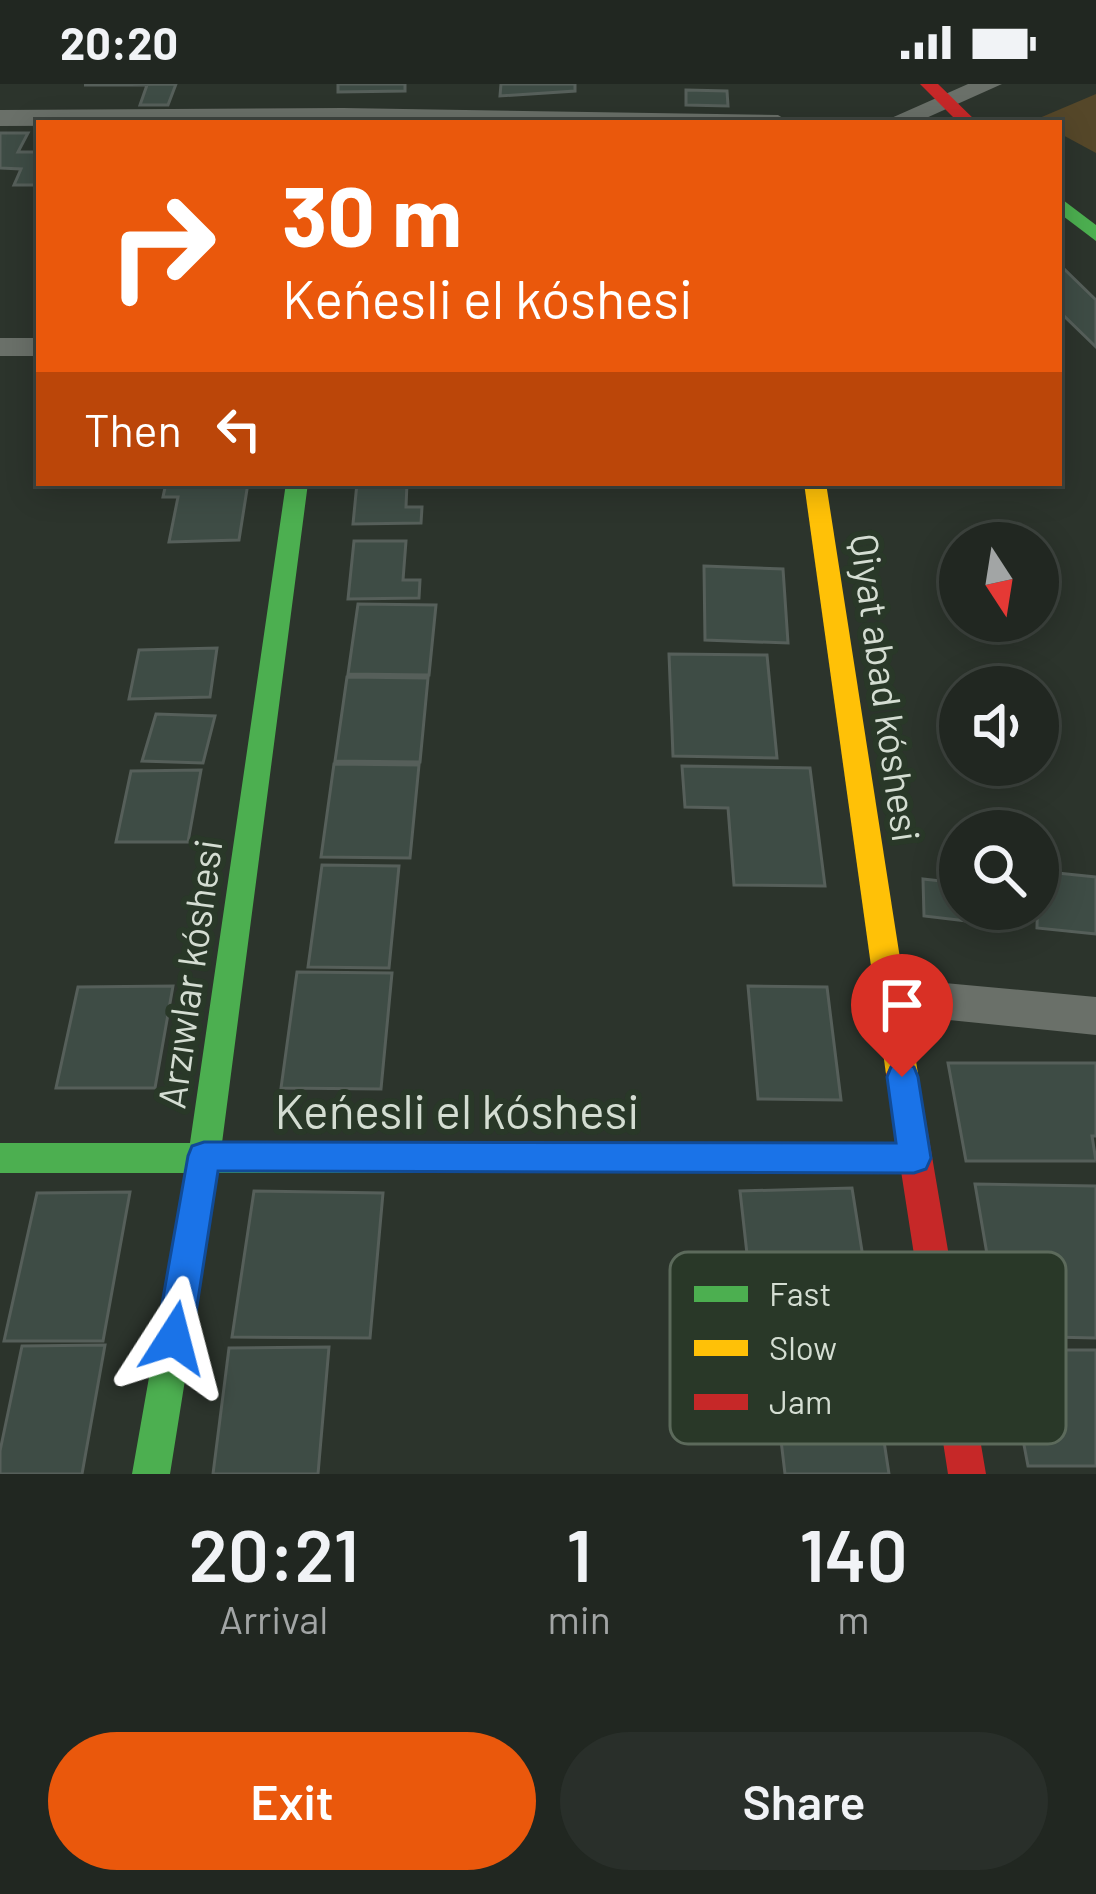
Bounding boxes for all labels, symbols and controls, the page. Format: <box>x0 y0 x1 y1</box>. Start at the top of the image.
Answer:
text: 20:20 <box>60 15 178 69</box>
text: 30 m <box>282 163 462 264</box>
icon: right <box>84 168 240 324</box>
text: Keńesli el kóshesi <box>282 265 693 330</box>
icon: left <box>206 396 272 462</box>
text: Then <box>84 402 182 456</box>
north arrow <box>939 522 1059 642</box>
map controls <box>939 522 1059 930</box>
street label: Qiyat abad kóshesi <box>842 531 931 845</box>
button: sound <box>939 666 1059 786</box>
button: search <box>939 810 1059 930</box>
street label: Arzıwlar kóshesi <box>146 836 231 1111</box>
pin <box>851 954 953 1077</box>
icon: arrive <box>869 972 935 1038</box>
street label: Keńesli el kóshesi <box>274 1081 640 1139</box>
legend <box>670 1252 1066 1444</box>
text: Fast <box>769 1273 831 1313</box>
position arrow <box>111 1275 237 1401</box>
text: Slow <box>769 1327 837 1367</box>
text: Jam <box>769 1381 832 1421</box>
text: 20:21 <box>188 1510 359 1596</box>
text: 1 <box>566 1510 592 1596</box>
text: 140 <box>799 1510 908 1596</box>
text: Arrival <box>219 1595 328 1642</box>
text: min <box>547 1595 611 1642</box>
text: m <box>837 1595 869 1642</box>
button: Exit <box>48 1732 536 1870</box>
button: Share <box>560 1732 1048 1870</box>

